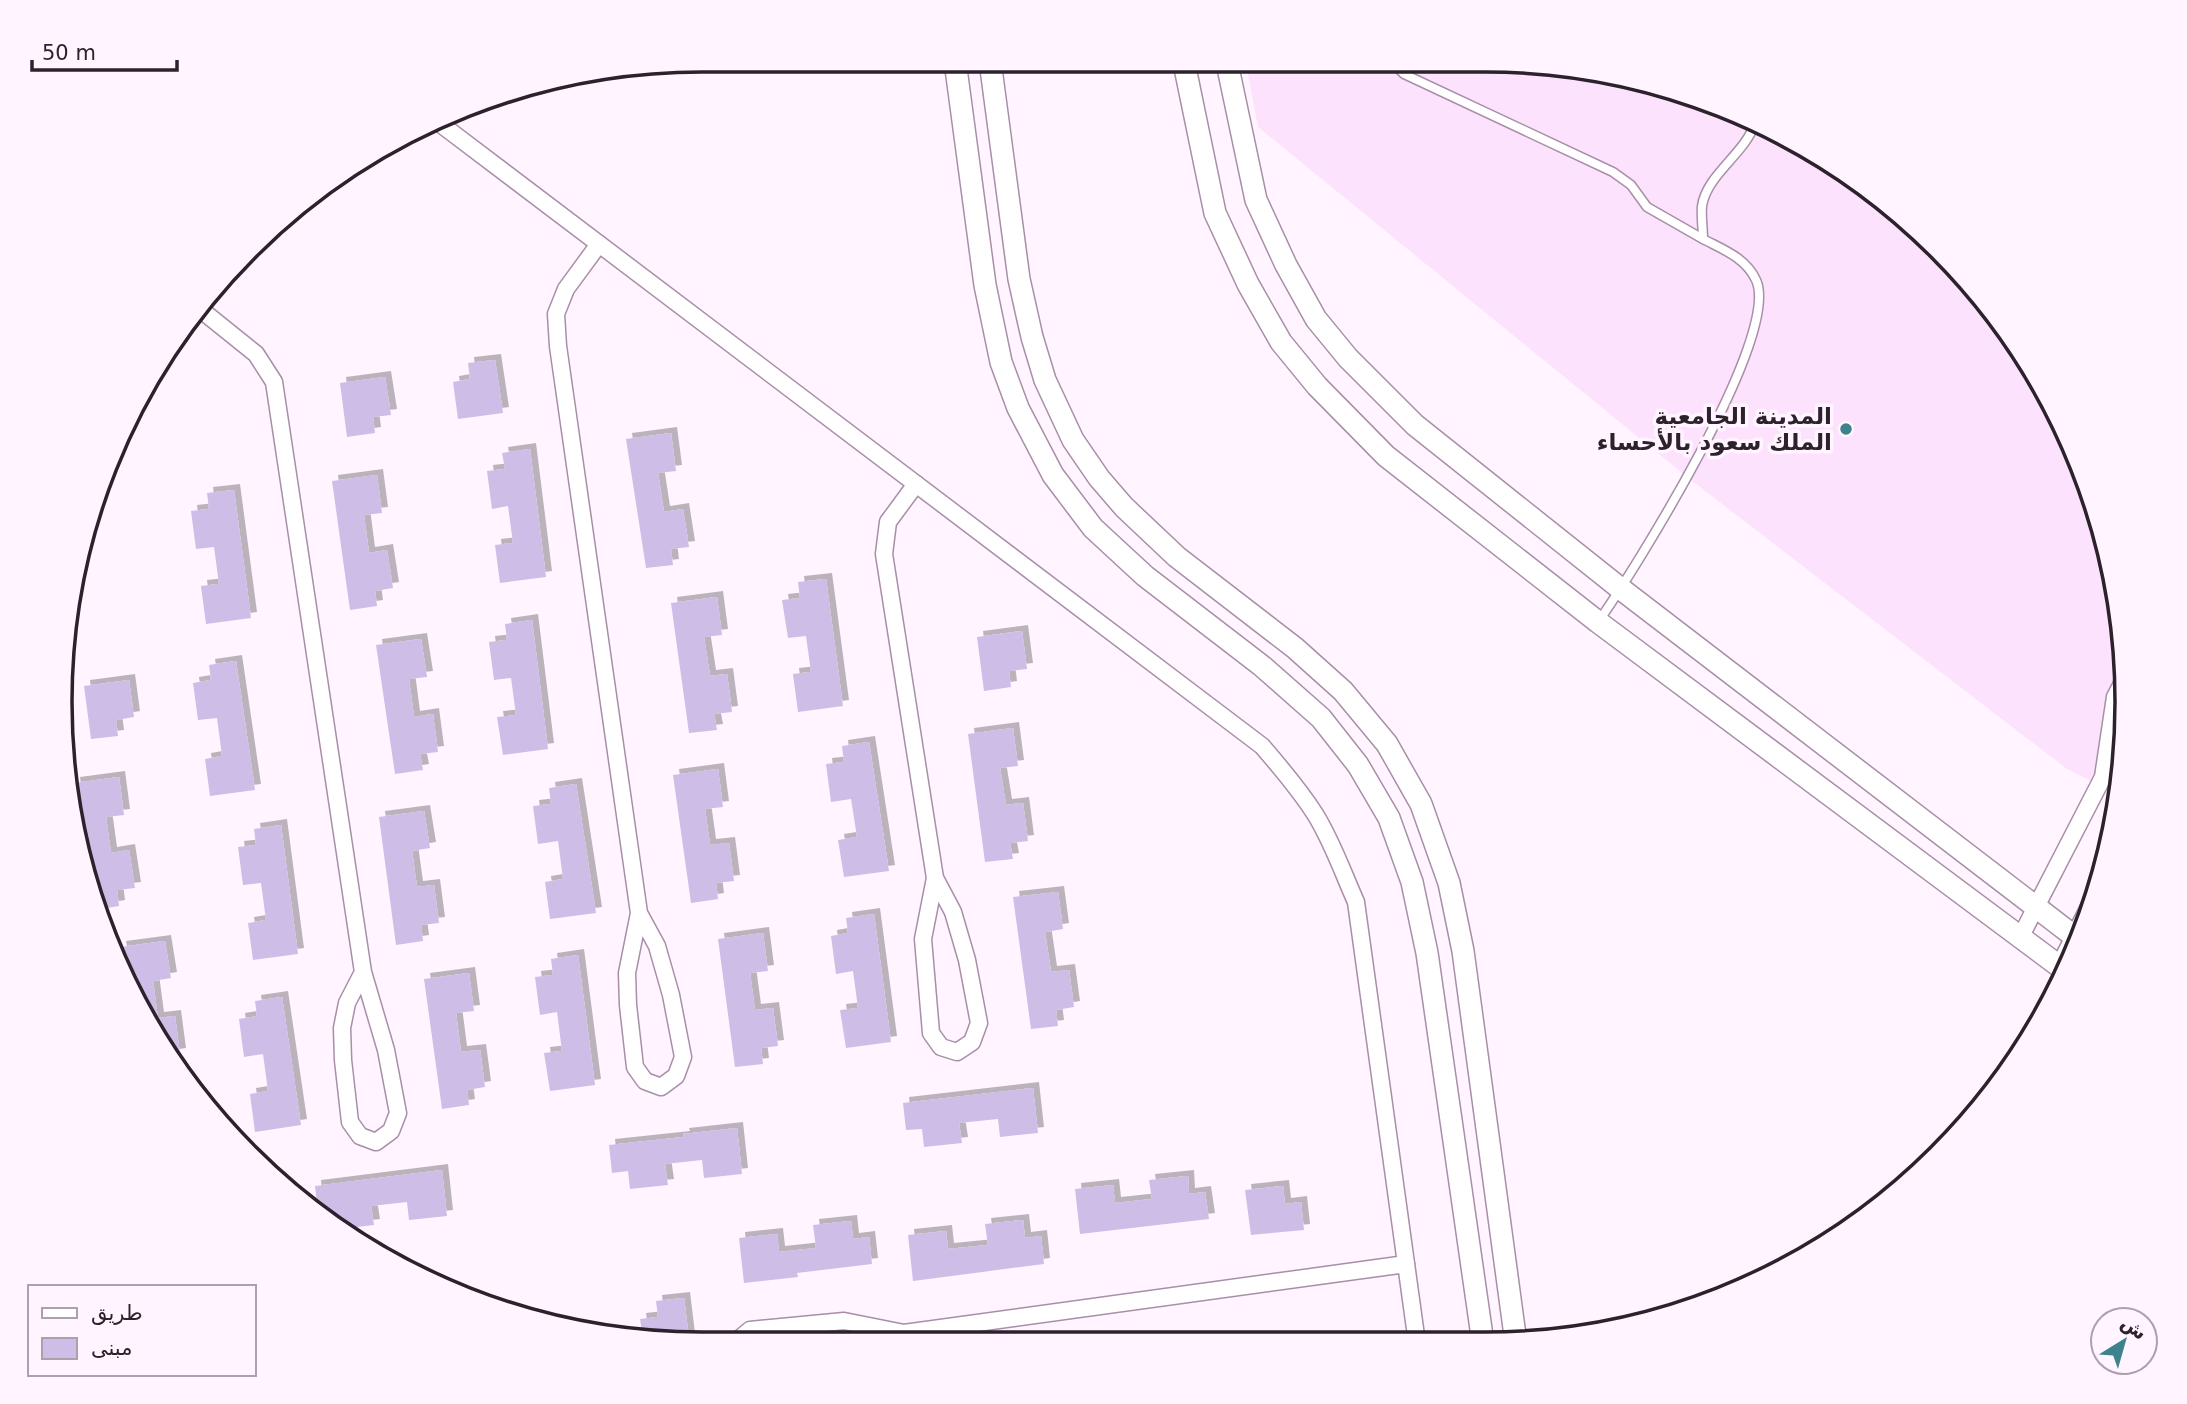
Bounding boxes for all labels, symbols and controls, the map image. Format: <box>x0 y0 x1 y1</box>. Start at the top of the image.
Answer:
scale bar <box>32 28 177 72</box>
text: 50 m <box>42 41 96 65</box>
place label: المدينة الجامعية الملك سعود بالأحساء <box>1597 403 1832 456</box>
marker: المدينة الجامعية الملك سعود بالأحساء <box>1838 421 1854 437</box>
legend <box>28 1285 256 1376</box>
text: طريق <box>91 1301 143 1325</box>
north arrow <box>2089 1306 2159 1376</box>
text: ش <box>2117 1311 2151 1345</box>
text: مبنى <box>91 1336 132 1360</box>

